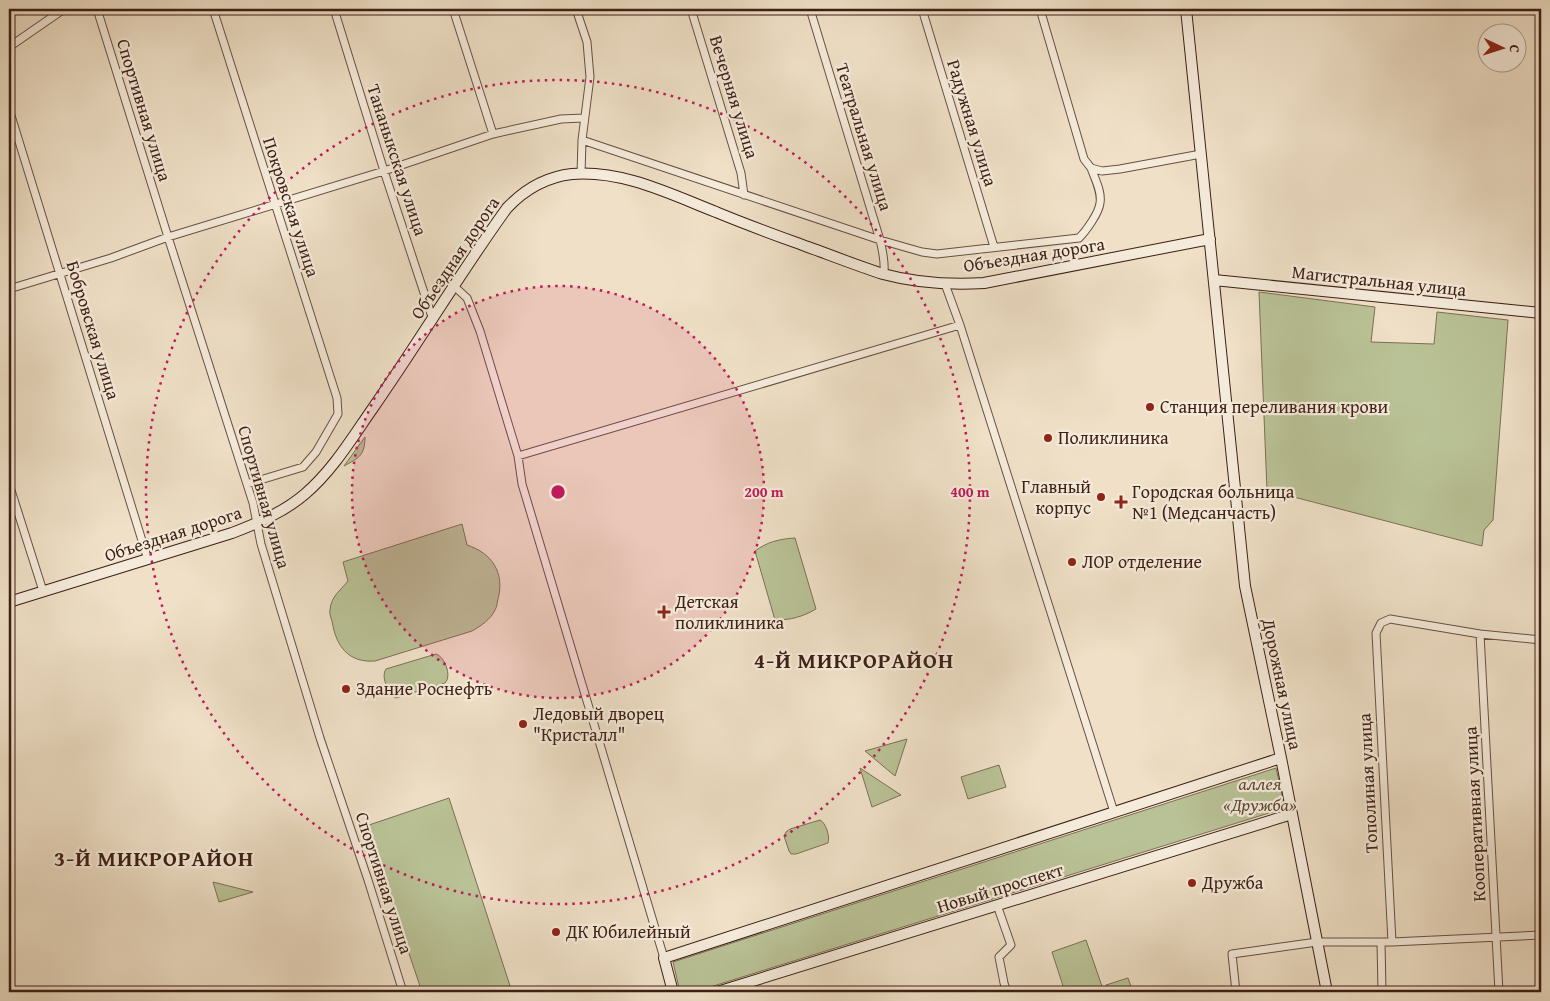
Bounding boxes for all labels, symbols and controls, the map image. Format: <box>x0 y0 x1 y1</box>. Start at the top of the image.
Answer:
north arrow <box>1478 22 1528 72</box>
street label: Вечерняя улица <box>703 32 766 162</box>
street label: Спортивная улица <box>110 35 179 185</box>
text: С <box>1505 44 1525 54</box>
street label: Радужная улица <box>940 56 1005 190</box>
street label: Театральная улица <box>829 60 900 214</box>
street label: Тананыкская улица <box>360 81 435 239</box>
street label: Покровская улица <box>256 133 327 281</box>
street label: Объездная дорога <box>403 191 506 325</box>
street label: Объездная дорога <box>961 230 1107 279</box>
street label: Бобровская улица <box>60 257 128 403</box>
street label: Магистральная улица <box>1291 258 1468 303</box>
place label: Станция переливания крови <box>1160 393 1389 420</box>
marker: Станция переливания крови <box>1144 401 1156 413</box>
street label: Спортивная улица <box>231 422 298 572</box>
place label: Поликлиника <box>1058 424 1169 451</box>
marker: Поликлиника <box>1042 432 1054 444</box>
place label: Главный корпус <box>1021 473 1091 521</box>
place label: Городская больница №1 (Медсанчасть) <box>1132 478 1295 526</box>
text: 200 m <box>744 481 784 502</box>
text: 400 m <box>950 481 990 502</box>
centre of rings <box>549 483 567 501</box>
marker: Главный корпус <box>1095 491 1107 503</box>
marker: Городская больница №1 (Медсанчасть) <box>1114 495 1128 509</box>
street label: Объездная дорога <box>101 498 245 568</box>
place label: ЛОР отделение <box>1082 548 1202 575</box>
marker: ЛОР отделение <box>1066 556 1078 568</box>
place label: Детская поликлиника <box>674 588 785 636</box>
marker: Детская поликлиника <box>657 605 671 619</box>
street label: Дорожная улица <box>1255 615 1310 752</box>
district label: 4-Й МИКРОРАЙОН <box>754 644 954 676</box>
place label: Здание Роснефть <box>356 675 492 702</box>
marker: Здание Роснефть <box>340 683 352 695</box>
place label: Ледовый дворец "Кристалл" <box>533 700 664 748</box>
street label: Тополиная улица <box>1350 712 1385 854</box>
marker: Ледовый дворец "Кристалл" <box>517 718 529 730</box>
street label: Кооперативная улица <box>1456 725 1493 902</box>
park label: аллея «Дружба» <box>1223 770 1297 818</box>
street label: Спортивная улица <box>349 808 420 958</box>
district label: 3-Й МИКРОРАЙОН <box>54 842 254 874</box>
street label: Новый проспект <box>933 855 1067 920</box>
place label: Дружба <box>1201 869 1264 896</box>
marker: Дружба <box>1186 877 1198 889</box>
place label: ДК Юбилейный <box>565 918 691 945</box>
marker: ДК Юбилейный <box>550 926 562 938</box>

